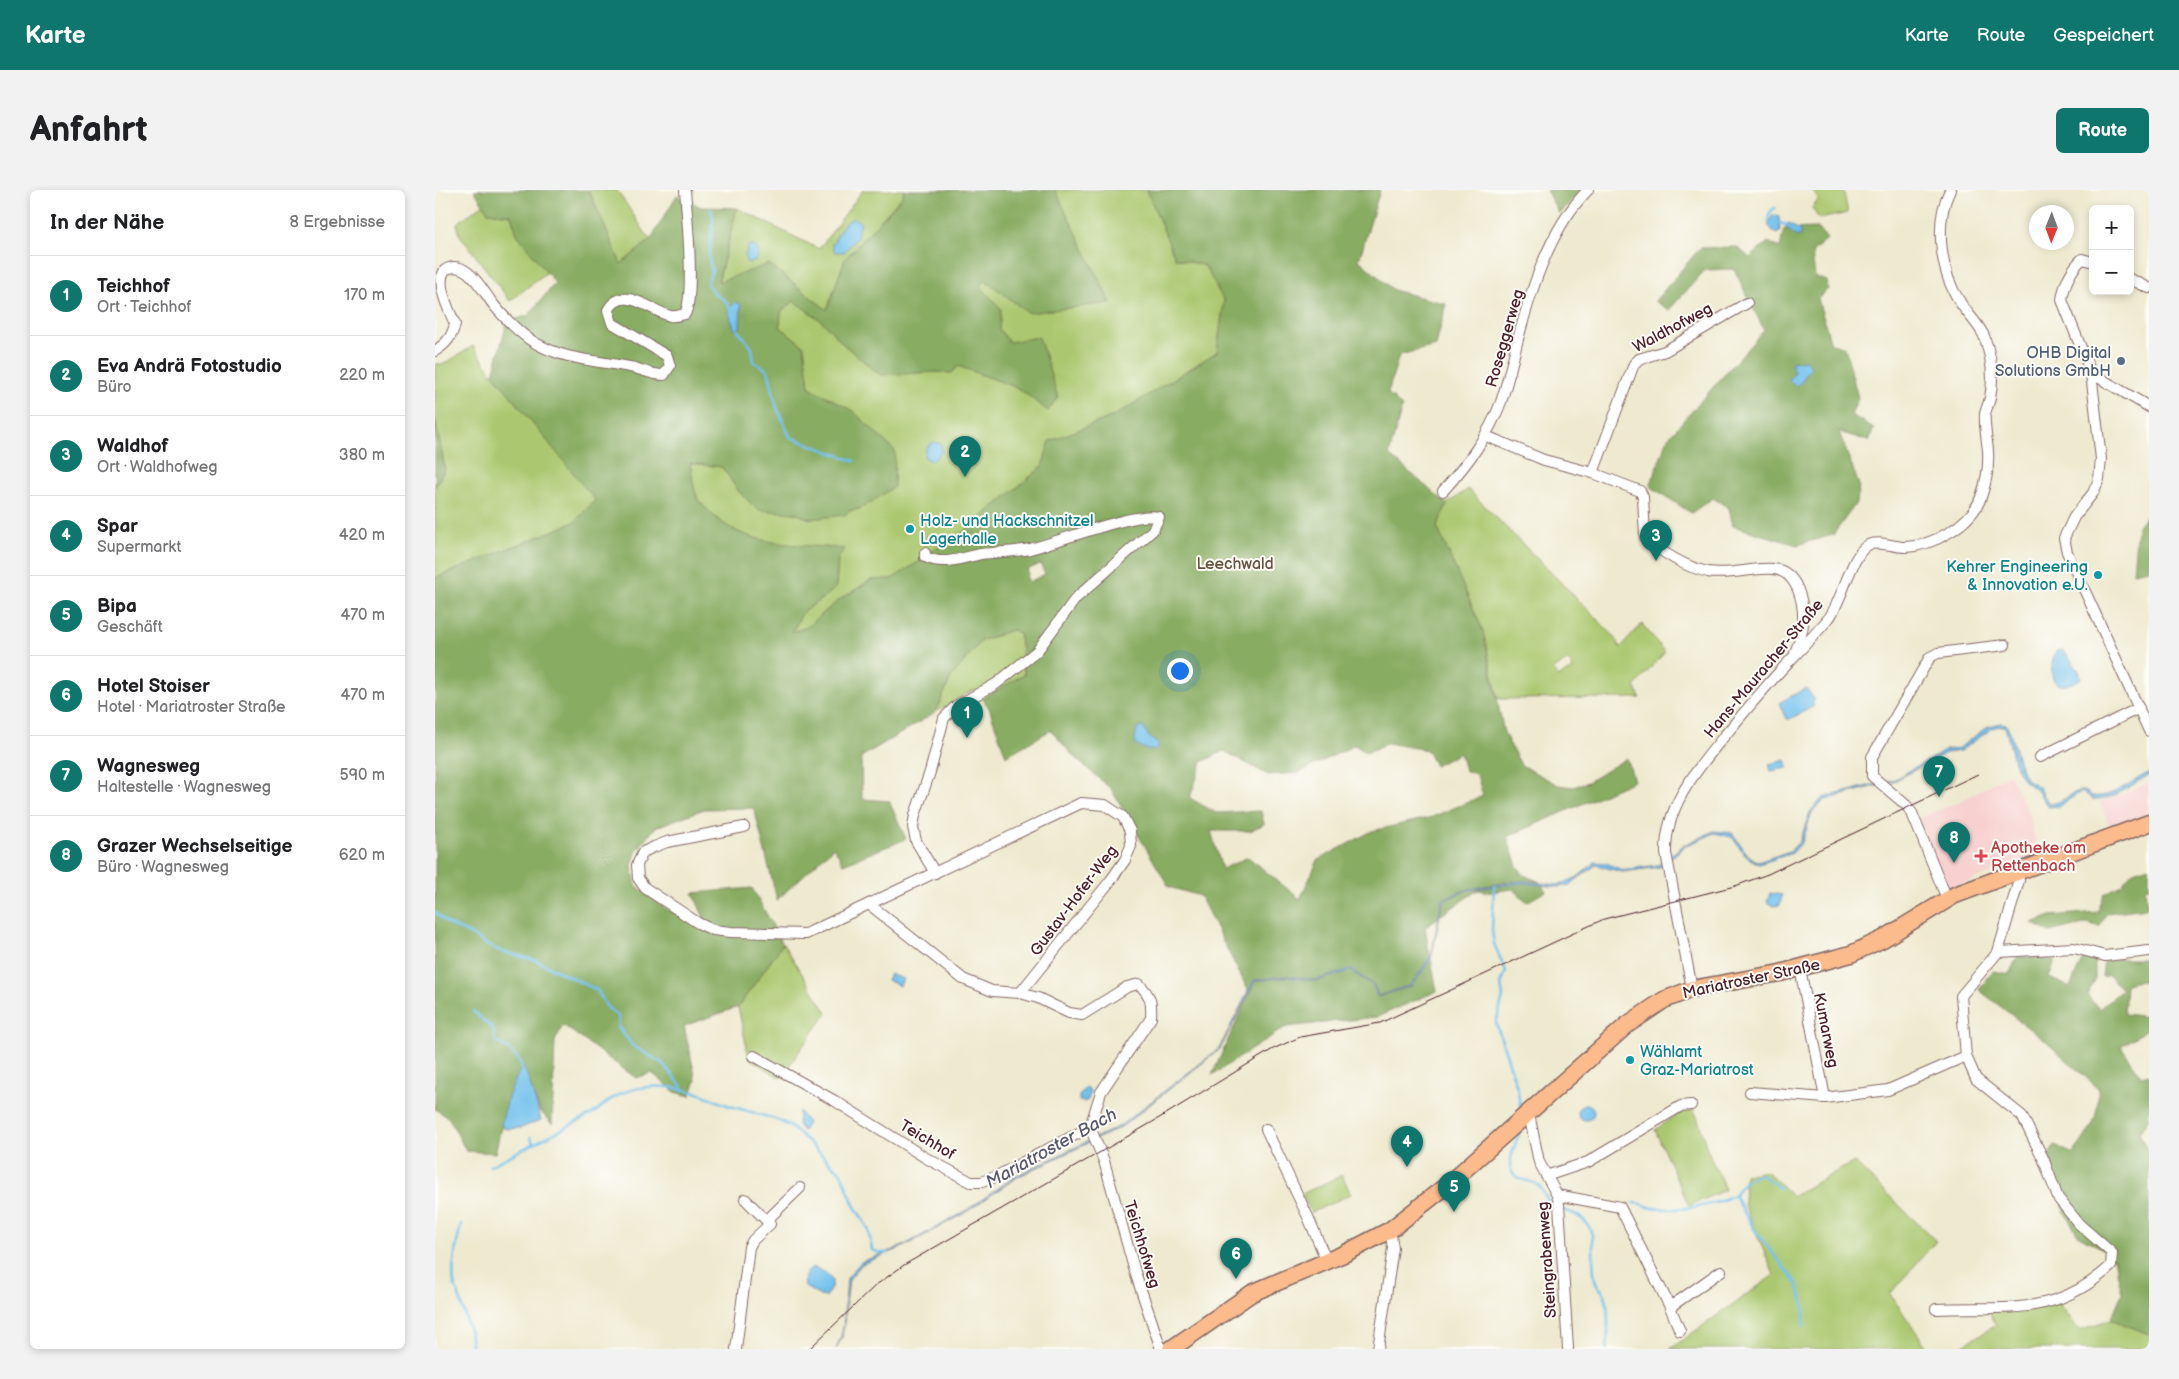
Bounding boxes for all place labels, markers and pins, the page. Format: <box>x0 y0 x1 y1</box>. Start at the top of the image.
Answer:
place label: OHB Digital Solutions GmbH <box>1995 344 2111 381</box>
marker: OHB Digital Solutions GmbH <box>2115 355 2127 367</box>
pin: 2 <box>949 436 981 477</box>
place label: Holz- und Hackschnitzel Lagerhalle <box>920 512 1094 549</box>
pin: 3 <box>1640 520 1672 561</box>
marker: Holz- und Hackschnitzel Lagerhalle <box>904 523 916 535</box>
place label: Kehrer Engineering & Innovation e.U. <box>1946 558 2088 595</box>
marker: Kehrer Engineering & Innovation e.U. <box>2092 569 2104 581</box>
pin: 1 <box>951 697 983 738</box>
pin: 7 <box>1923 756 1955 797</box>
pin: 8 <box>1938 822 1970 863</box>
place label: Apotheke am Rettenbach <box>1991 839 2086 876</box>
marker: Apotheke am Rettenbach <box>1975 850 1987 862</box>
place label: Wählamt Graz-Mariatrost <box>1640 1043 1754 1080</box>
marker: Wählamt Graz-Mariatrost <box>1624 1054 1636 1066</box>
pin: 4 <box>1391 1126 1423 1167</box>
pin: 5 <box>1438 1171 1470 1212</box>
pin: 6 <box>1220 1238 1252 1279</box>

